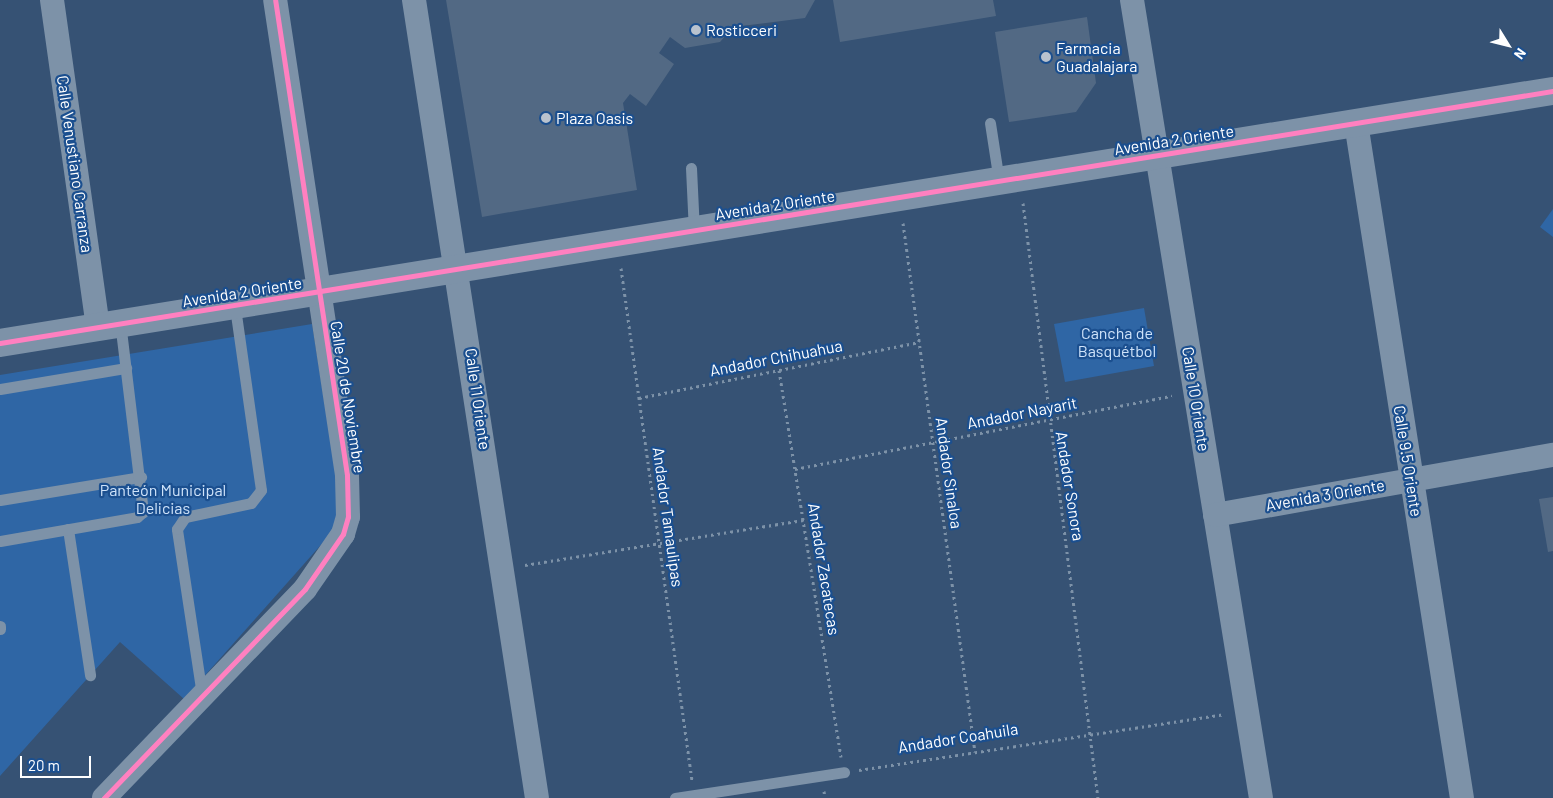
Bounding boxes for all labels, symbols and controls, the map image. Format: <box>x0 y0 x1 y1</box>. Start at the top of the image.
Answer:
place label: Rosticceri <box>706 20 777 40</box>
north arrow <box>1483 20 1533 70</box>
marker: Rosticceri <box>690 24 702 36</box>
place label: Farmacia Guadalajara <box>1056 38 1137 76</box>
text: N <box>1511 45 1530 63</box>
marker: Farmacia Guadalajara <box>1040 51 1052 63</box>
street label: Calle Venustiano Carranza <box>53 74 97 254</box>
place label: Plaza Oasis <box>556 108 633 128</box>
marker: Plaza Oasis <box>540 112 552 124</box>
street label: Avenida 2 Oriente <box>1113 121 1235 159</box>
street label: Avenida 2 Oriente <box>714 186 836 224</box>
street label: Avenida 2 Oriente <box>181 273 303 311</box>
street label: Calle 20 de Noviembre <box>326 320 370 474</box>
park label: Cancha de Basquétbol <box>1078 323 1156 361</box>
street label: Andador Chihuahua <box>708 336 844 380</box>
street label: Calle 10 Oriente <box>1178 345 1214 453</box>
street label: Calle 11 Oriente <box>461 347 495 451</box>
street label: Andador Nayarit <box>965 393 1079 433</box>
street label: Calle 9.5 Oriente <box>1390 404 1426 518</box>
street label: Andador Sinaloa <box>932 416 966 530</box>
street label: Andador Sonora <box>1052 430 1088 542</box>
street label: Andador Tamaulipas <box>649 446 687 588</box>
street label: Avenida 3 Oriente <box>1264 475 1386 515</box>
park label: Panteón Municipal Delicias <box>100 480 226 518</box>
street label: Andador Zacatecas <box>804 502 844 636</box>
street label: Andador Coahuila <box>897 719 1019 757</box>
scale bar <box>22 746 94 778</box>
text: 20 m <box>28 756 60 774</box>

